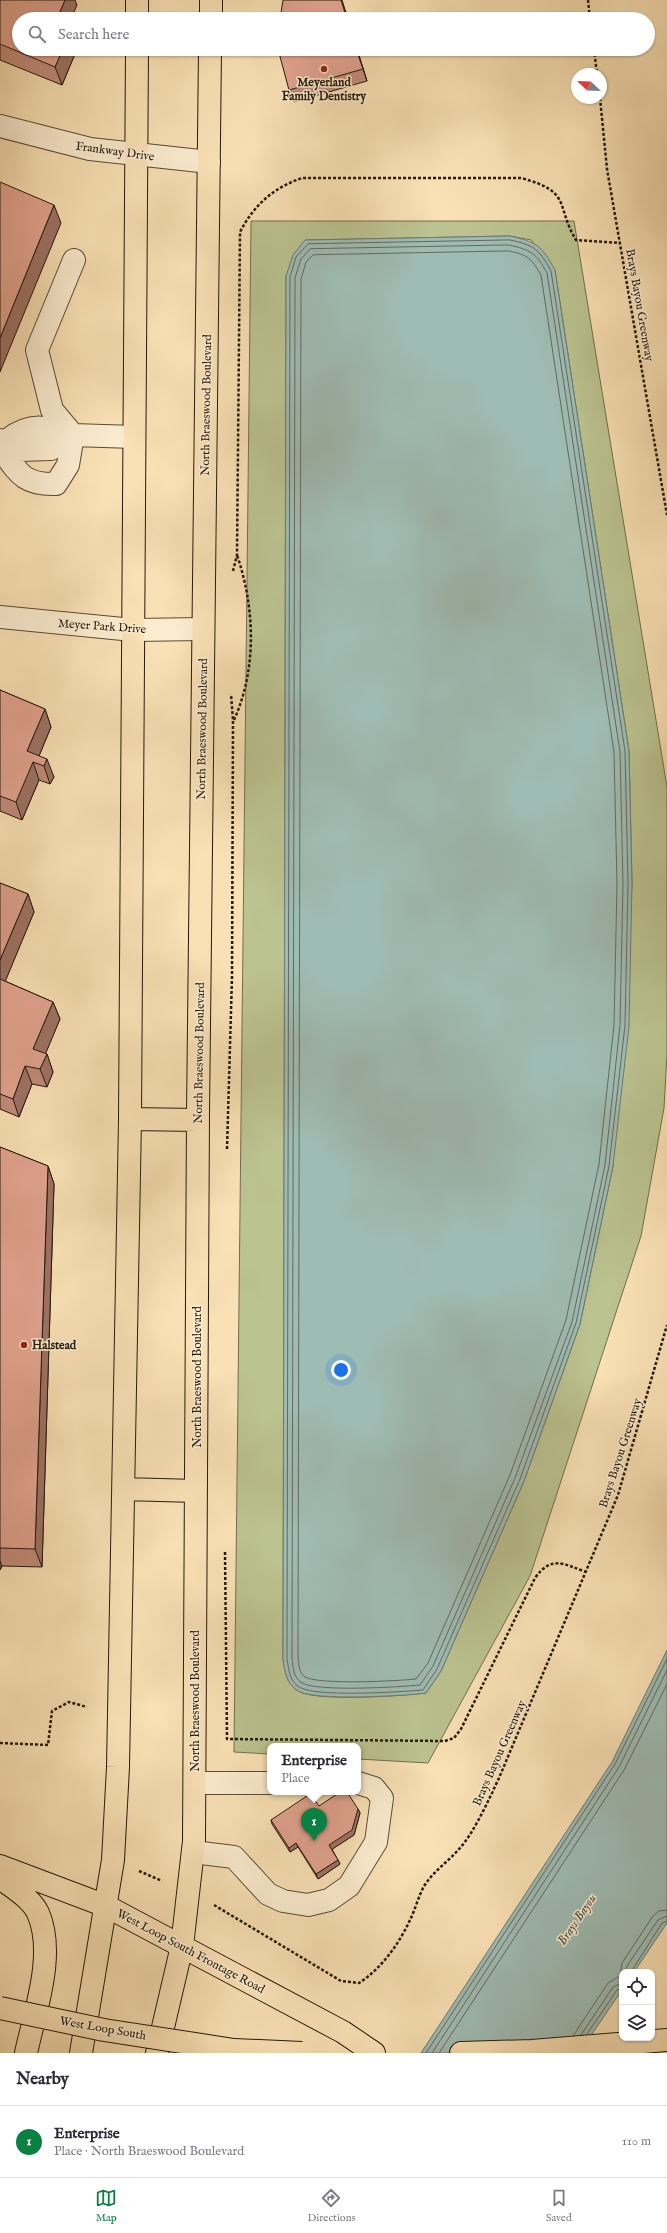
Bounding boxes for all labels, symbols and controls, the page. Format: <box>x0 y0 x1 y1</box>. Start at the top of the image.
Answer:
search box <box>12 12 655 56</box>
icon: search <box>26 23 48 45</box>
text: Search here <box>58 25 129 44</box>
marker: Meyerland Family Dentistry <box>319 64 329 74</box>
north arrow <box>571 68 607 104</box>
place label: Meyerland Family Dentistry <box>282 75 367 105</box>
street label: Frankway Drive <box>75 139 156 165</box>
street label: Brays Bayou Greenway <box>622 248 657 363</box>
street label: North Braeswood Boulevard <box>198 333 215 476</box>
street label: Meyer Park Drive <box>57 616 147 637</box>
street label: North Braeswood Boulevard <box>194 657 211 800</box>
street label: North Braeswood Boulevard <box>191 981 208 1124</box>
street label: North Braeswood Boulevard <box>190 1306 205 1448</box>
place label: Halstead <box>32 1338 77 1353</box>
marker: Halstead <box>19 1340 29 1350</box>
your location <box>331 1360 351 1380</box>
street label: Brays Bayou Greenway <box>596 1396 645 1510</box>
street label: North Braeswood Boulevard <box>188 1630 203 1772</box>
street label: Brays Bayou Greenway <box>469 1698 530 1808</box>
popup <box>267 1743 361 1795</box>
text: Enterprise <box>281 1751 347 1770</box>
text: Place <box>281 1770 309 1787</box>
pin: 1 <box>301 1808 327 1841</box>
water label: Brays Bayou <box>554 1891 601 1949</box>
street label: West Loop South Frontage Road <box>114 1906 268 1998</box>
map controls <box>619 1969 655 2041</box>
button: locate <box>619 1969 655 2005</box>
button: layers <box>619 2005 655 2041</box>
street label: West Loop South <box>58 2014 148 2045</box>
text: Nearby <box>16 2069 69 2090</box>
text: Enterprise <box>54 2124 120 2143</box>
text: 1 <box>27 2133 31 2150</box>
text: 110 m <box>622 2133 651 2150</box>
text: Place · North Braeswood Boulevard <box>54 2143 244 2160</box>
tab: Map <box>95 2187 117 2225</box>
tab: Directions <box>308 2187 355 2225</box>
tab: Saved <box>546 2187 572 2225</box>

